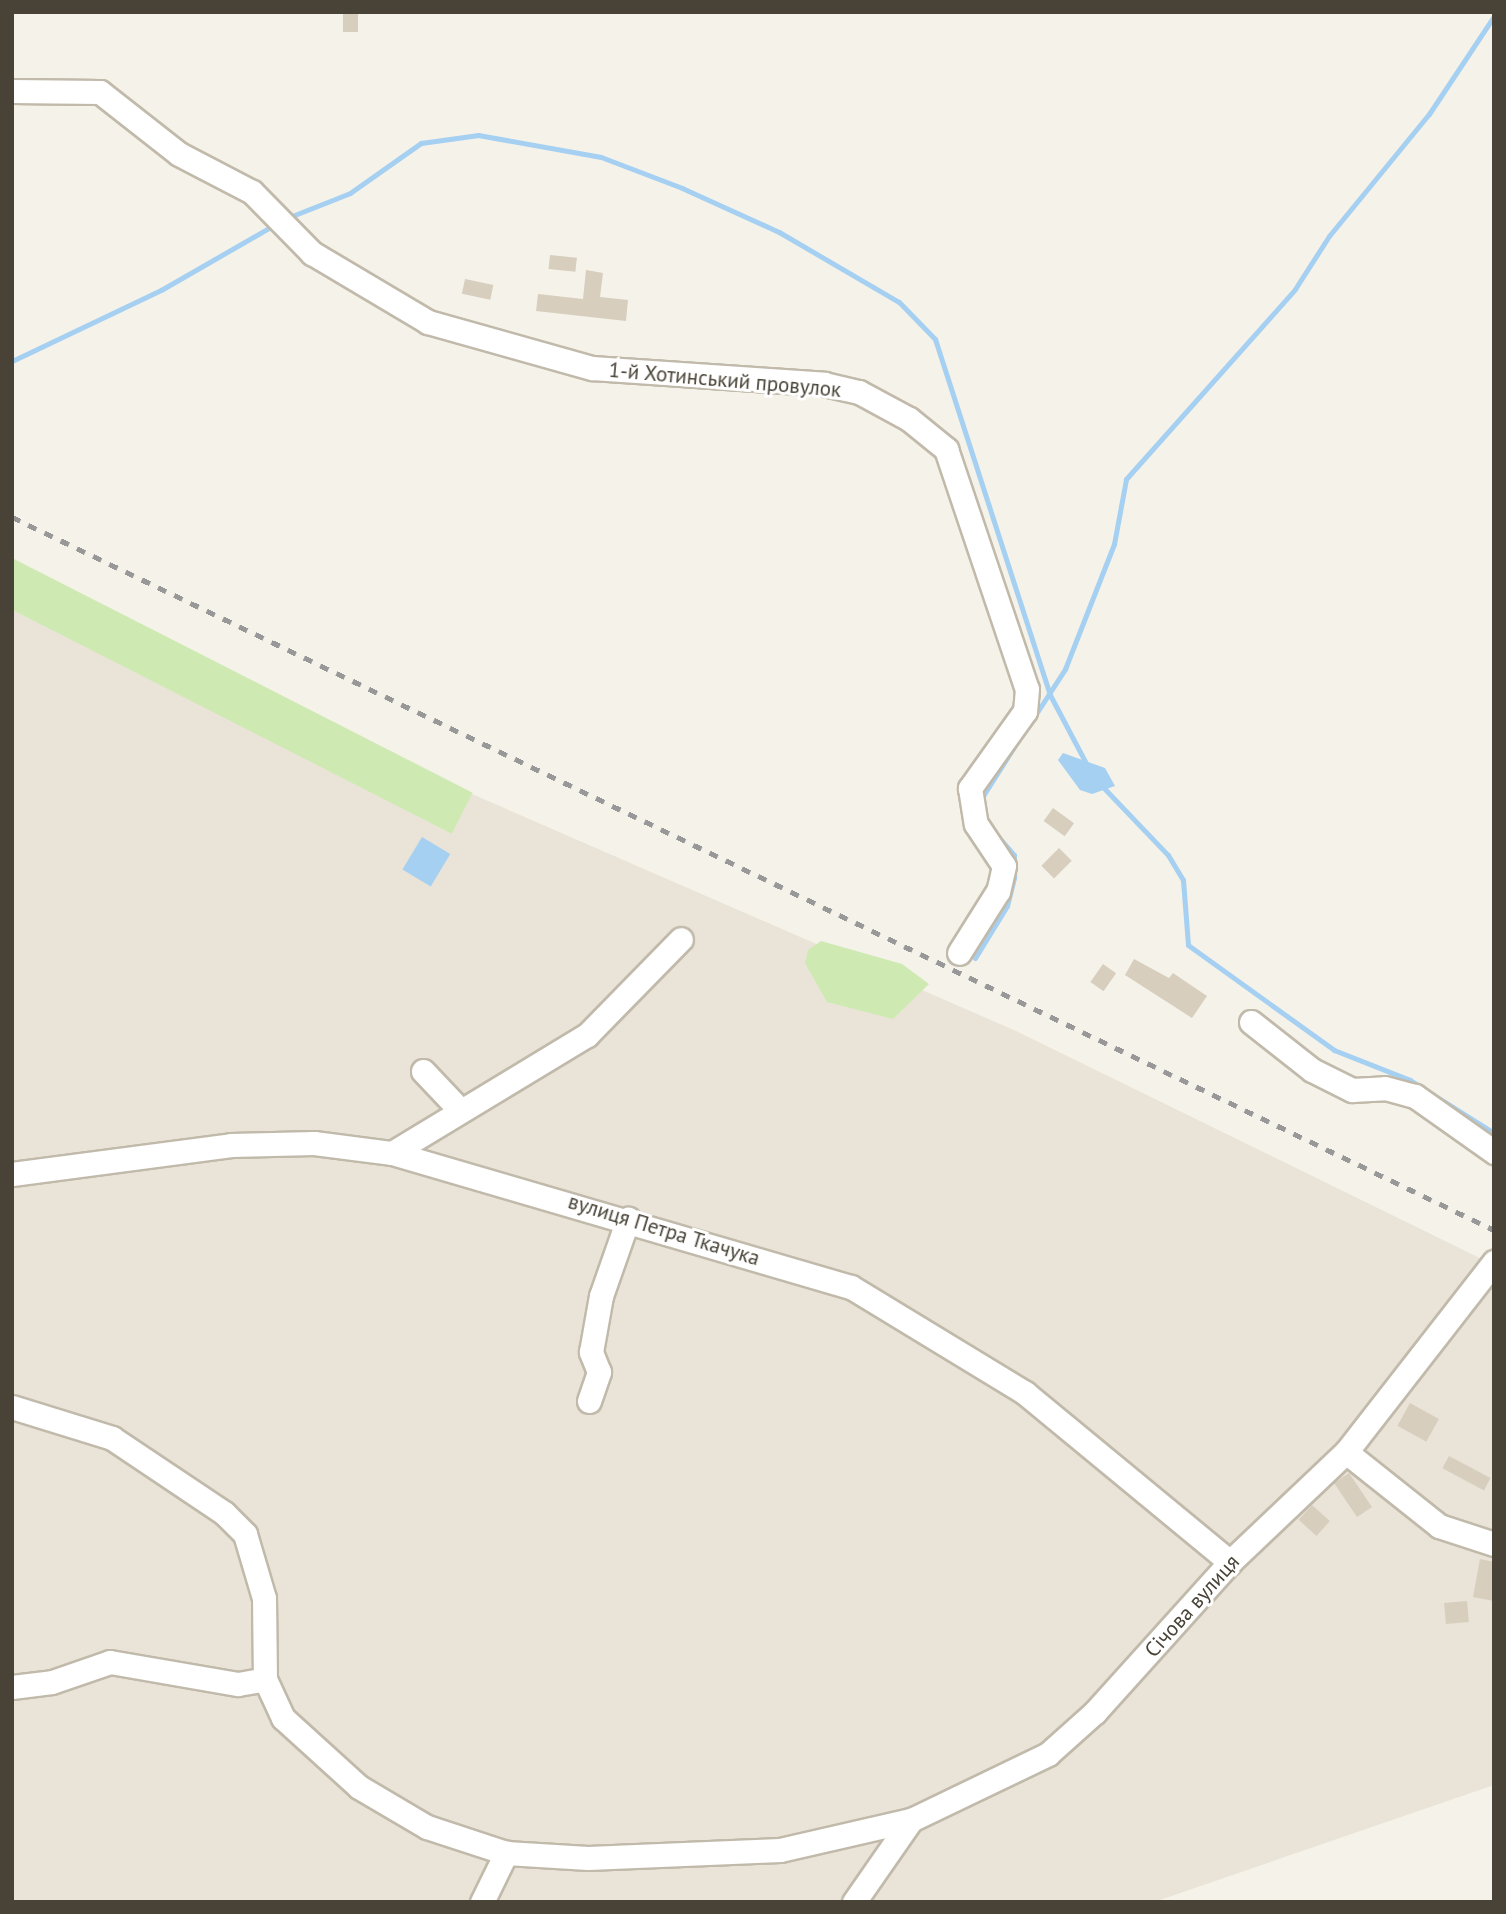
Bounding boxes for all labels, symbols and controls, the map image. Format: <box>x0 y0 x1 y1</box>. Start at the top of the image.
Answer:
street label: 1-й Хотинський провулок <box>607 357 843 403</box>
street label: вулиця Петра Ткачука <box>565 1189 763 1271</box>
street label: Січова вулиця <box>1139 1550 1245 1662</box>

